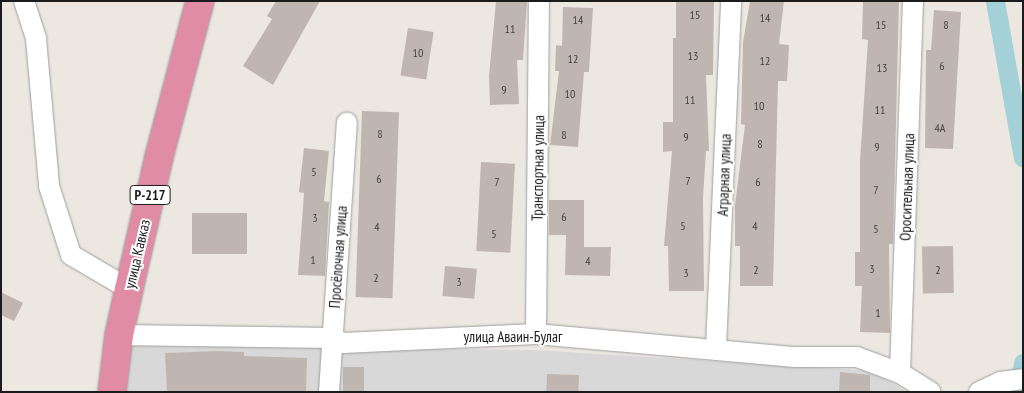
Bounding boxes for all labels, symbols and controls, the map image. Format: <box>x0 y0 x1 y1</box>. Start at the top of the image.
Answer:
house number: 15 <box>690 8 700 22</box>
house number: 14 <box>760 11 770 25</box>
house number: 14 <box>573 13 583 27</box>
house number: 15 <box>876 18 886 32</box>
house number: 8 <box>943 18 949 32</box>
house number: 11 <box>505 22 515 36</box>
house number: 10 <box>413 46 423 60</box>
house number: 13 <box>688 49 698 63</box>
house number: 12 <box>568 52 578 66</box>
house number: 12 <box>760 54 770 68</box>
house number: 6 <box>939 59 945 73</box>
house number: 13 <box>877 61 887 75</box>
house number: 9 <box>501 83 507 97</box>
house number: 10 <box>565 87 575 101</box>
house number: 11 <box>685 93 695 107</box>
house number: 10 <box>754 99 764 113</box>
house number: 11 <box>875 103 885 117</box>
street label: Транспортная улица <box>528 115 548 221</box>
house number: 4А <box>934 121 946 135</box>
house number: 8 <box>377 127 383 141</box>
house number: 8 <box>561 128 567 142</box>
house number: 9 <box>683 130 689 144</box>
street label: Аграрная улица <box>714 133 734 217</box>
street label: Оросительная улица <box>896 133 918 241</box>
house number: 8 <box>757 137 763 151</box>
house number: 9 <box>874 140 880 154</box>
house number: 5 <box>311 165 317 179</box>
house number: 6 <box>376 172 382 186</box>
house number: 7 <box>685 174 691 188</box>
house number: 7 <box>494 175 500 189</box>
house number: 6 <box>755 175 761 189</box>
house number: 7 <box>873 183 879 197</box>
road number: Р-217 <box>129 184 171 206</box>
street label: Просёлочная улица <box>325 205 351 309</box>
house number: 6 <box>561 210 567 224</box>
house number: 3 <box>312 211 318 225</box>
street label: улица Кавказ <box>120 218 154 290</box>
house number: 5 <box>680 219 686 233</box>
house number: 4 <box>752 219 758 233</box>
house number: 4 <box>374 220 380 234</box>
house number: 5 <box>873 222 879 236</box>
house number: 5 <box>491 227 497 241</box>
house number: 1 <box>310 253 316 267</box>
house number: 4 <box>585 254 591 268</box>
house number: 3 <box>869 262 875 276</box>
house number: 2 <box>753 263 759 277</box>
house number: 2 <box>935 263 941 277</box>
house number: 3 <box>683 266 689 280</box>
house number: 2 <box>373 271 379 285</box>
house number: 3 <box>456 275 462 289</box>
house number: 1 <box>875 306 881 320</box>
street label: улица Аваин-Булаг <box>463 328 563 346</box>

